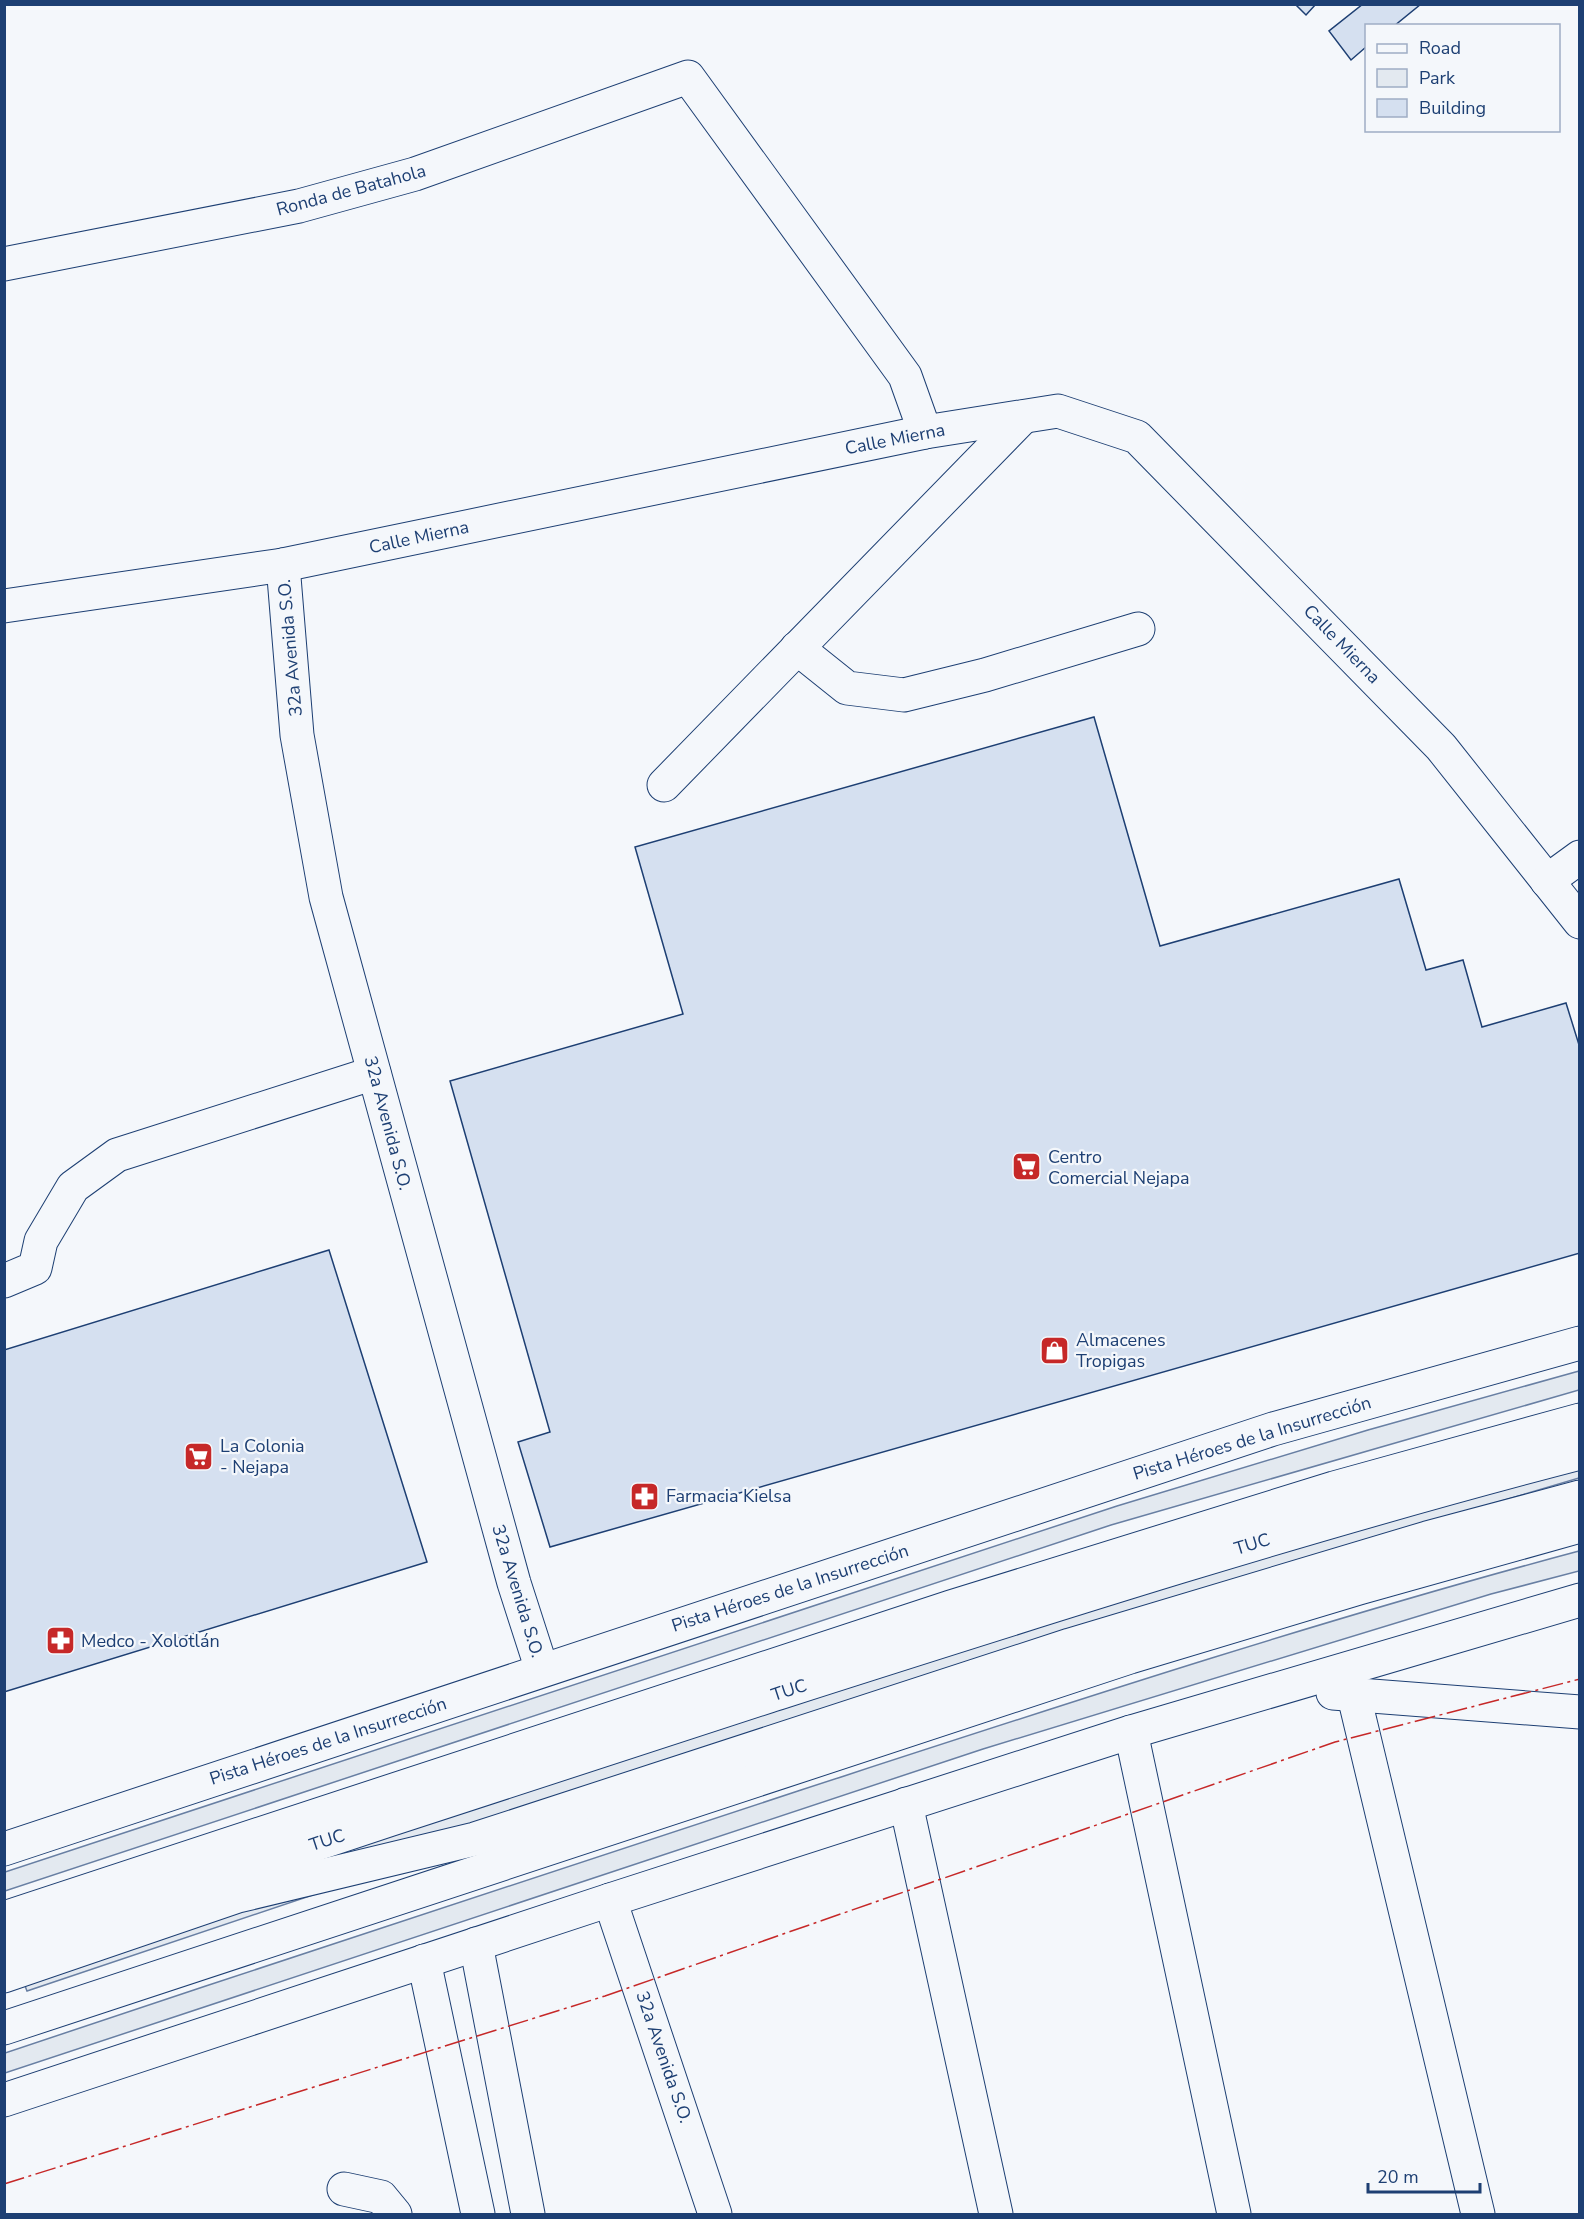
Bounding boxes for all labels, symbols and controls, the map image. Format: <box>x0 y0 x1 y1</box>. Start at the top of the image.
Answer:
legend <box>1365 24 1560 132</box>
text: Road <box>1419 36 1461 60</box>
text: Park <box>1419 66 1456 90</box>
text: Building <box>1419 96 1486 120</box>
street label: Ronda de Batahola <box>273 158 429 222</box>
street label: Calle Mierna <box>843 418 947 460</box>
street label: Calle Mierna <box>367 515 471 559</box>
street label: 32a Avenida S.O. <box>272 578 308 718</box>
street label: Calle Mierna <box>1298 599 1386 689</box>
street label: 32a Avenida S.O. <box>359 1053 417 1193</box>
place label: Centro Comercial Nejapa <box>1048 1145 1190 1190</box>
supermarket icon: Centro Comercial Nejapa <box>1011 1151 1043 1183</box>
place label: Almacenes Tropigas <box>1076 1328 1166 1373</box>
shop icon: Almacenes Tropigas <box>1039 1334 1071 1366</box>
street label: Pista Héroes de la Insurrección <box>1130 1390 1374 1486</box>
place label: La Colonia - Nejapa <box>220 1434 305 1479</box>
supermarket icon: La Colonia - Nejapa <box>183 1440 215 1472</box>
pharmacy icon: Farmacia Kielsa <box>629 1480 661 1512</box>
place label: Farmacia Kielsa <box>666 1484 792 1508</box>
street label: 32a Avenida S.O. <box>486 1522 550 1660</box>
street label: TUC <box>1231 1527 1273 1561</box>
street label: Pista Héroes de la Insurrección <box>668 1538 912 1638</box>
pharmacy icon: Medco - Xolotlán <box>44 1625 76 1657</box>
place label: Medco - Xolotlán <box>81 1629 220 1653</box>
street label: TUC <box>768 1673 810 1707</box>
street label: Pista Héroes de la Insurrección <box>206 1691 450 1791</box>
street label: TUC <box>306 1823 348 1857</box>
street label: 32a Avenida S.O. <box>630 1988 698 2126</box>
scale bar <box>1368 2156 1480 2194</box>
text: 20 m <box>1377 2165 1419 2189</box>

